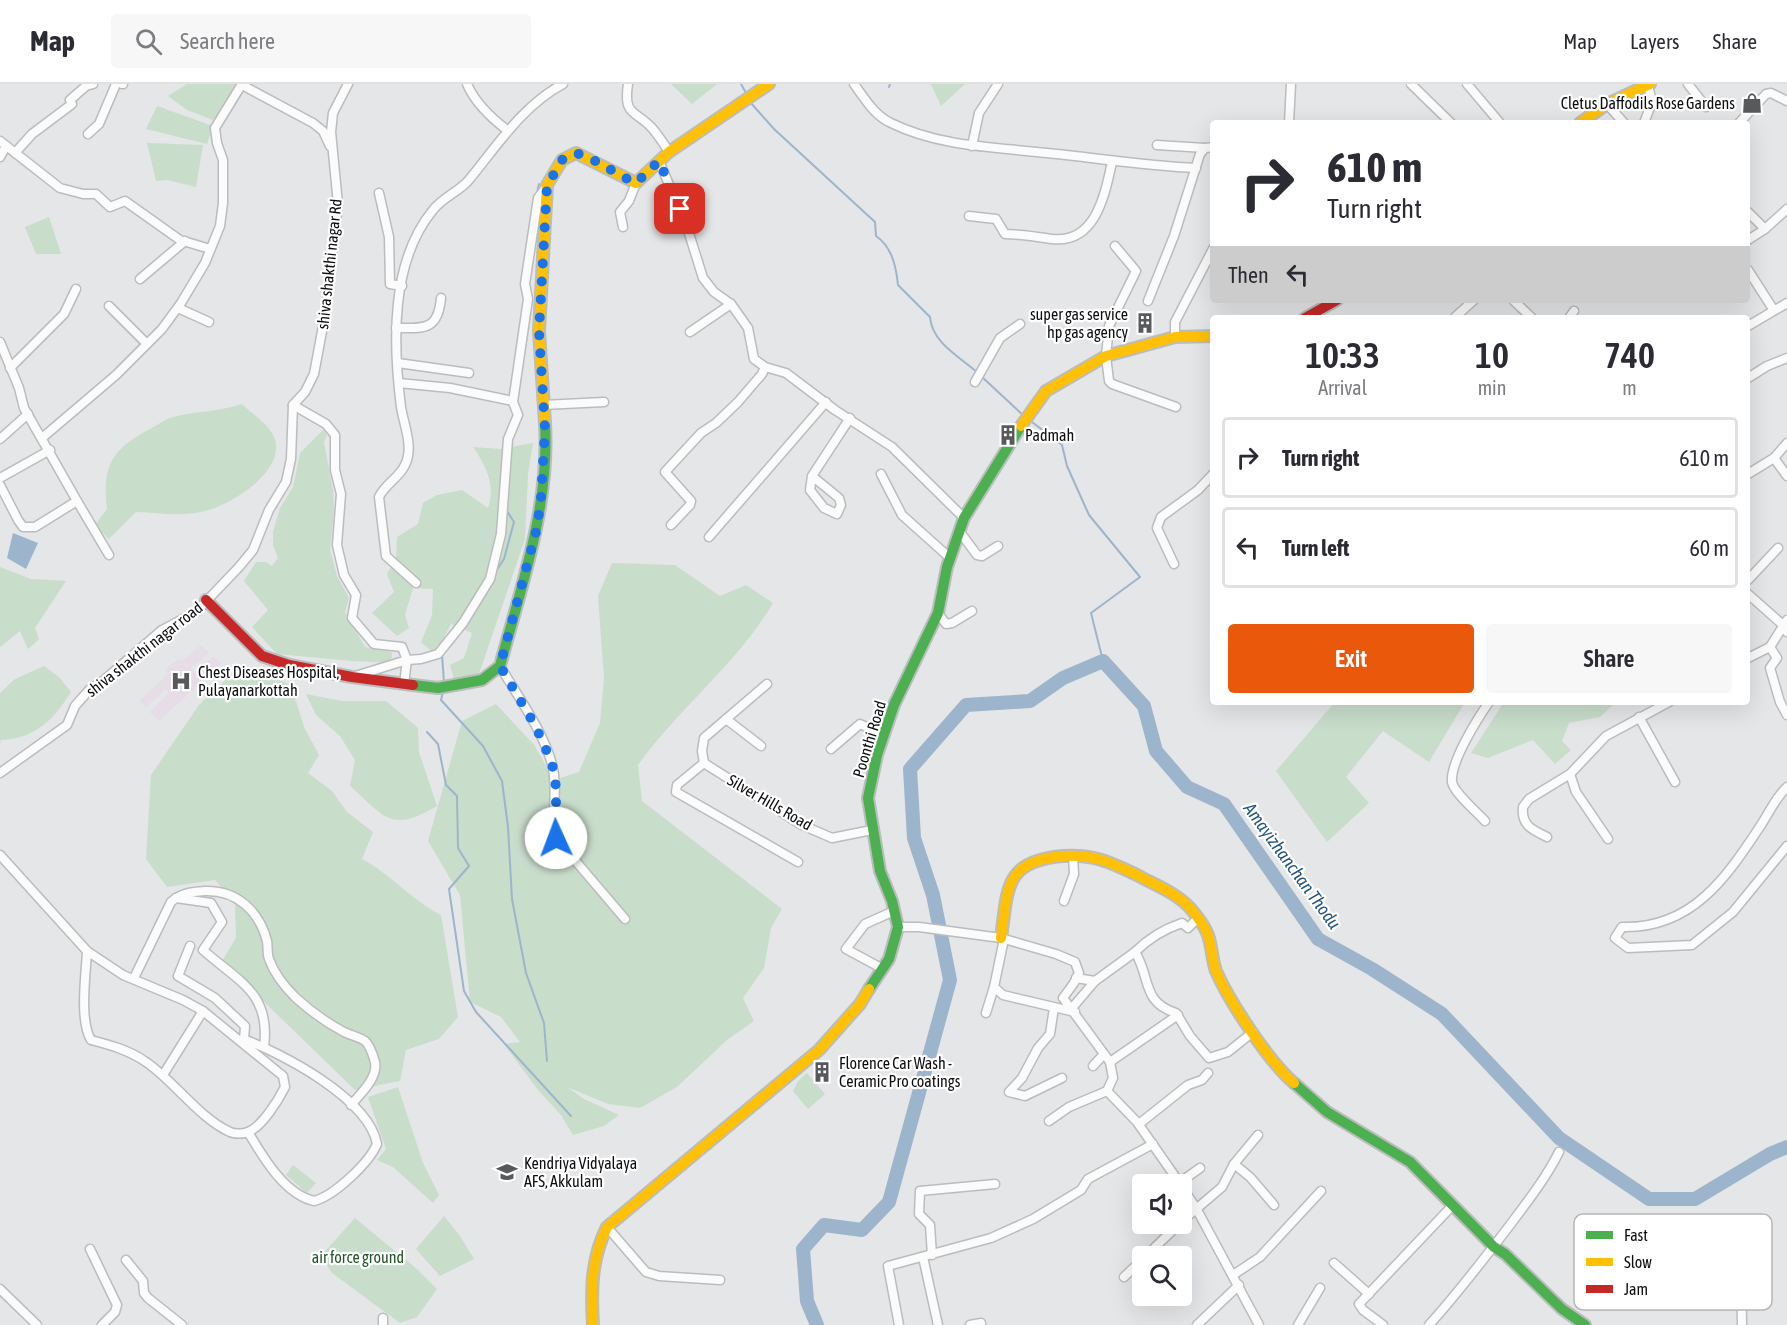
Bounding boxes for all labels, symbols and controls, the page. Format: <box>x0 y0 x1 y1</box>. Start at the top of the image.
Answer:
search box <box>111 14 531 68</box>
text: Map <box>30 25 75 57</box>
icon: search <box>132 25 165 58</box>
text: Search here <box>180 28 275 54</box>
text: Map <box>1563 29 1597 53</box>
text: Layers <box>1630 29 1680 53</box>
text: Share <box>1713 29 1757 53</box>
shop icon: Cletus Daffodils Rose Gardens <box>1740 91 1764 115</box>
place label: Cletus Daffodils Rose Gardens <box>1561 94 1735 112</box>
text: 610 m <box>1327 143 1422 191</box>
icon: right <box>1228 144 1306 222</box>
pin <box>654 183 705 234</box>
icon: arrive <box>663 192 696 225</box>
text: Turn right <box>1327 193 1422 224</box>
street label: shiva shakthi nagar Rd <box>313 198 346 330</box>
icon: left <box>1281 258 1314 291</box>
text: Then <box>1228 262 1269 288</box>
place label: super gas service hp gas agency <box>1030 305 1128 342</box>
building icon: super gas service hp gas agency <box>1133 311 1157 335</box>
text: 10:33 <box>1305 334 1380 376</box>
text: 10 <box>1475 334 1509 376</box>
text: 740 <box>1604 334 1655 376</box>
text: Arrival <box>1318 376 1367 399</box>
text: min <box>1478 376 1506 399</box>
text: m <box>1622 376 1637 399</box>
building icon: Padmah <box>996 423 1020 447</box>
place label: Padmah <box>1025 426 1074 444</box>
icon: right <box>1231 441 1264 474</box>
text: Turn right <box>1282 445 1359 471</box>
text: 610 m <box>1679 445 1729 471</box>
icon: left <box>1231 531 1264 564</box>
text: Turn left <box>1282 535 1349 561</box>
text: 60 m <box>1689 535 1729 561</box>
street label: shiva shakthi nagar road <box>82 598 206 701</box>
button: Exit <box>1228 624 1474 693</box>
button: Share <box>1486 624 1732 693</box>
place label: Chest Diseases Hospital, Pulayanarkottah <box>198 663 339 700</box>
hospital icon: Chest Diseases Hospital, Pulayanarkottah <box>169 669 193 693</box>
street label: Poonthi Road <box>849 698 889 780</box>
street label: Silver Hills Road <box>724 770 816 834</box>
water label: Amayizhanchan Thodu <box>1239 798 1345 933</box>
position arrow <box>524 806 588 870</box>
place label: Florence Car Wash - Ceramic Pro coatings <box>839 1054 961 1091</box>
building icon: Florence Car Wash - Ceramic Pro coatings <box>810 1060 834 1084</box>
place label: Kendriya Vidyalaya AFS, Akkulam <box>524 1154 637 1190</box>
school or university icon: Kendriya Vidyalaya AFS, Akkulam <box>495 1160 519 1184</box>
map controls <box>1132 1174 1192 1306</box>
button: sound <box>1132 1174 1192 1234</box>
legend <box>1574 1214 1772 1310</box>
text: Fast <box>1624 1226 1648 1244</box>
button: search <box>1132 1246 1192 1306</box>
park label: air force ground <box>312 1248 404 1267</box>
text: Slow <box>1624 1253 1652 1271</box>
text: Jam <box>1624 1280 1648 1298</box>

